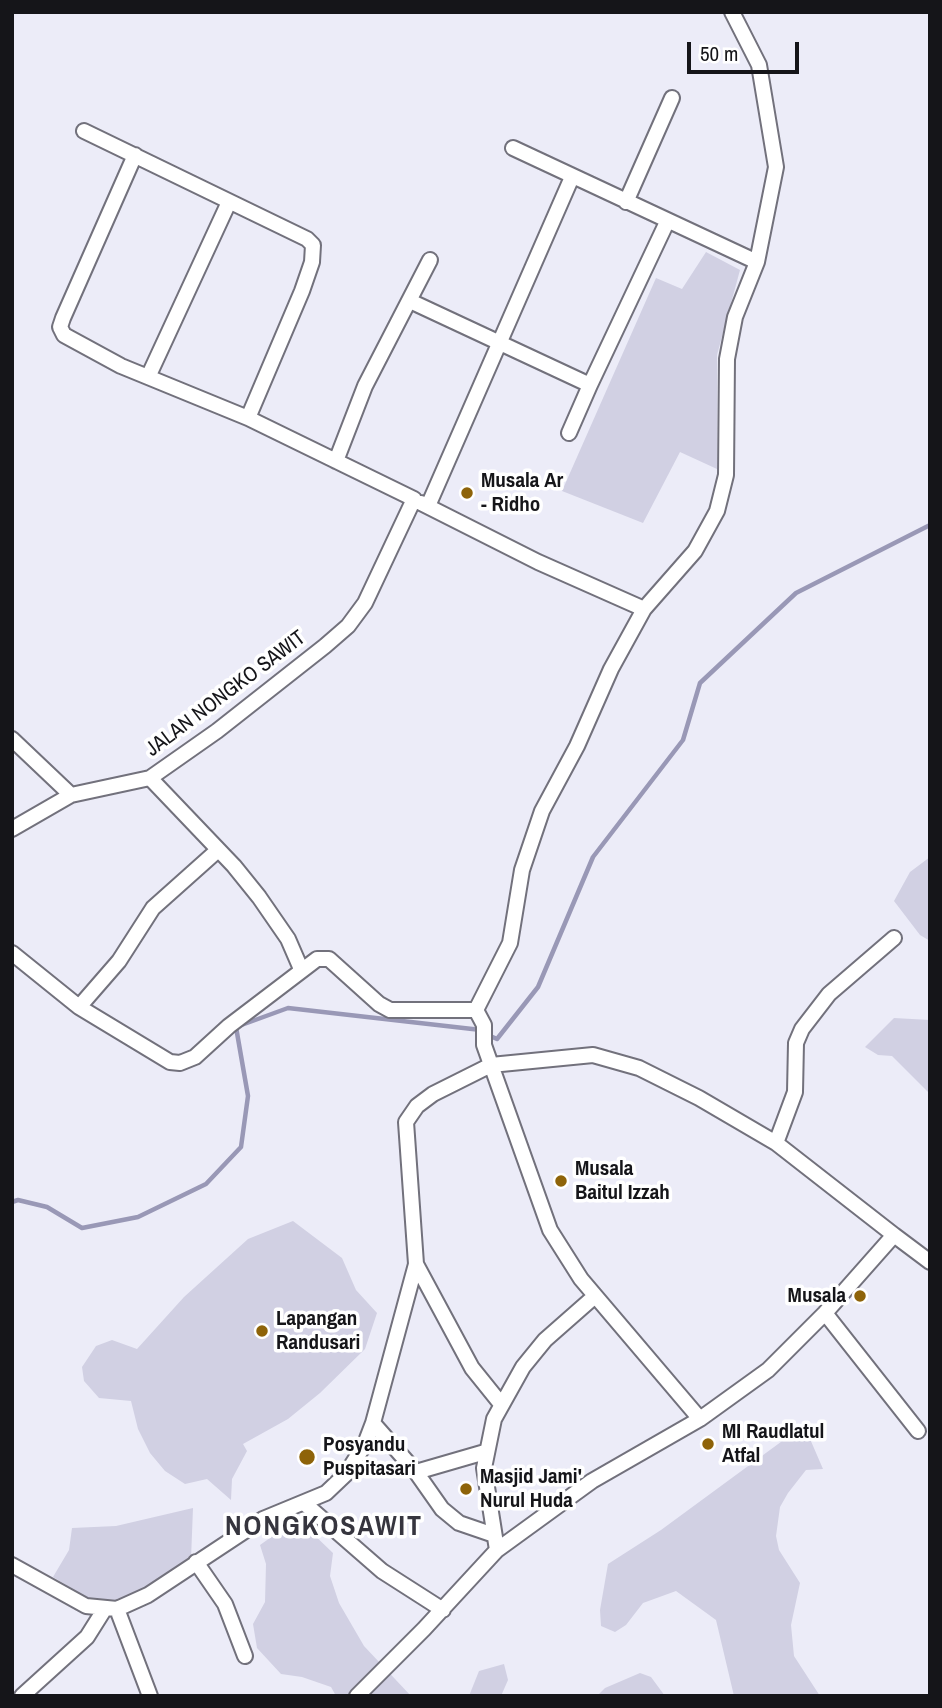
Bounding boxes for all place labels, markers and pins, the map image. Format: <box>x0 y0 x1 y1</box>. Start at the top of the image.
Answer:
place label: Musala Ar - Ridho <box>481 468 563 518</box>
marker: Musala Ar - Ridho <box>459 485 475 501</box>
place label: Musala Baitul Izzah <box>575 1156 670 1206</box>
marker: Musala Baitul Izzah <box>553 1173 569 1189</box>
place label: Musala <box>788 1283 846 1309</box>
marker: Musala <box>852 1288 868 1304</box>
place label: Lapangan Randusari <box>276 1306 360 1356</box>
marker: Lapangan Randusari <box>254 1323 270 1339</box>
place label: MI Raudlatul Atfal <box>722 1419 824 1469</box>
place label: Posyandu Puspitasari <box>323 1432 416 1482</box>
marker: MI Raudlatul Atfal <box>700 1436 716 1452</box>
marker: Posyandu Puspitasari <box>297 1447 317 1467</box>
place label: Masjid Jami' Nurul Huda <box>480 1464 582 1514</box>
marker: Masjid Jami' Nurul Huda <box>458 1481 474 1497</box>

